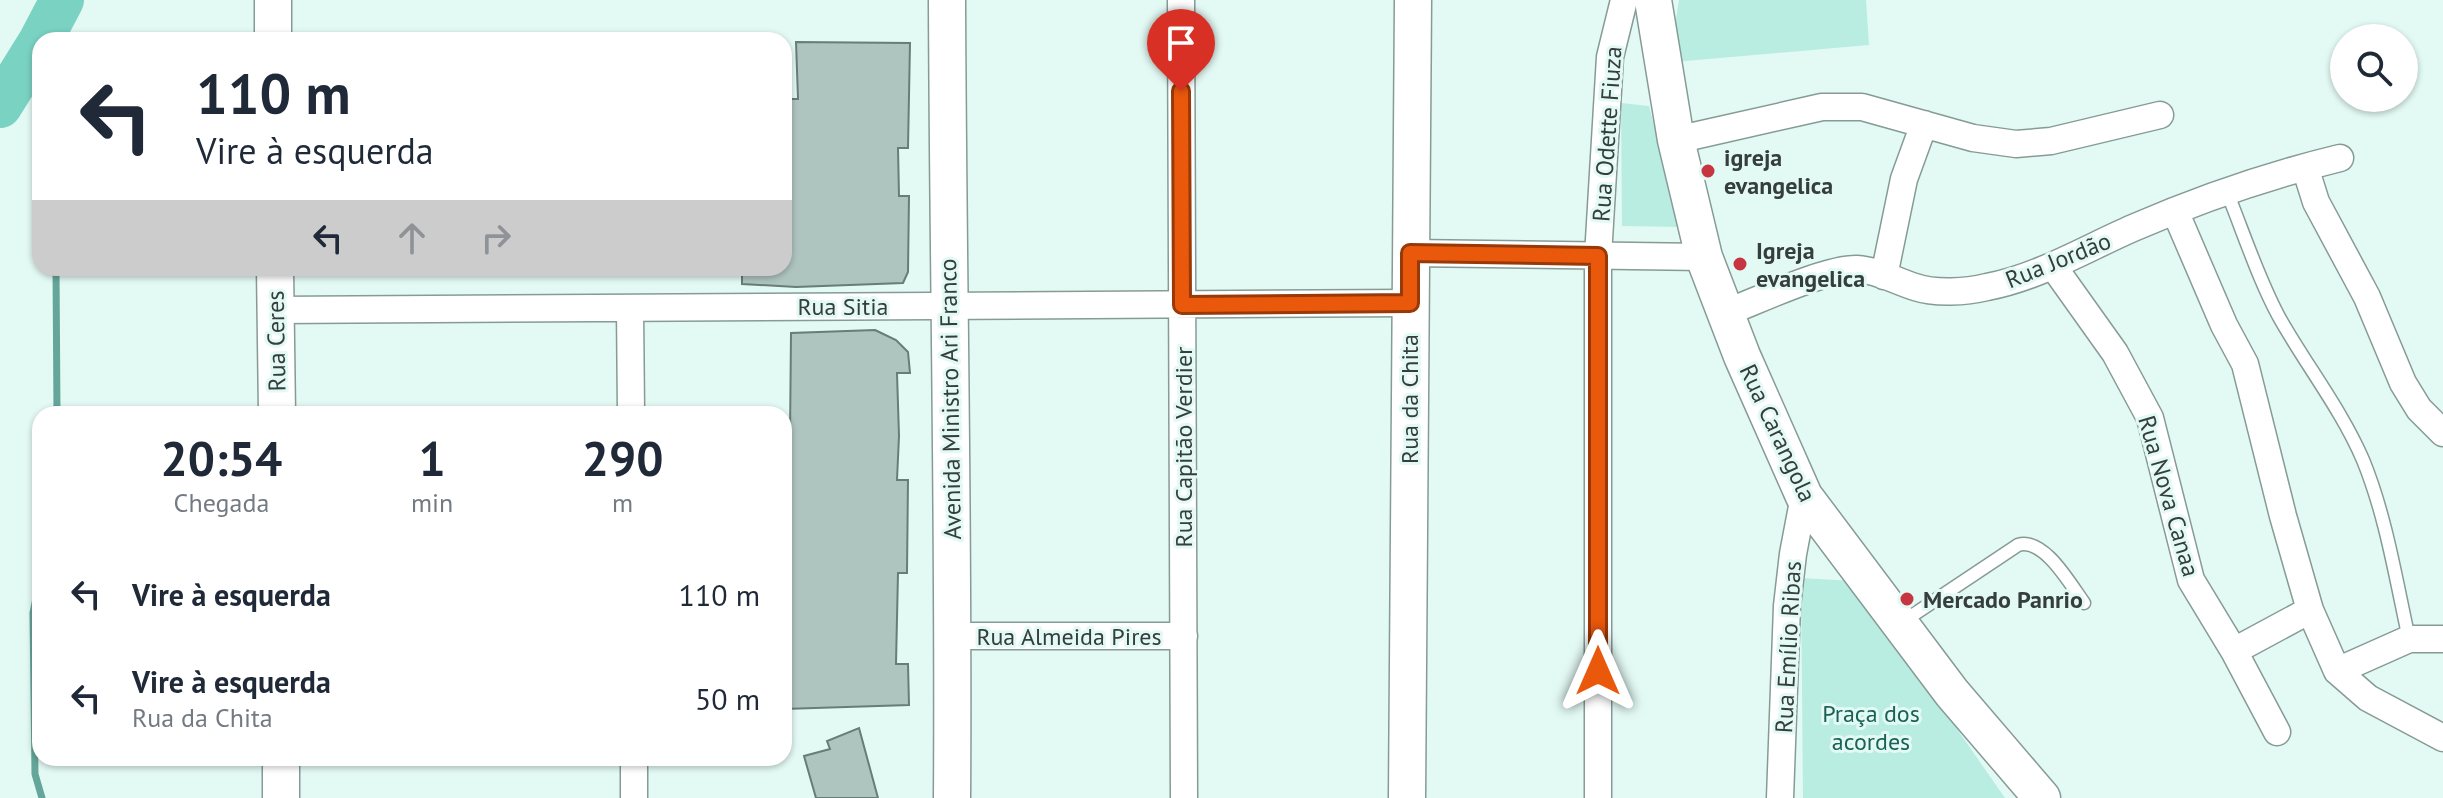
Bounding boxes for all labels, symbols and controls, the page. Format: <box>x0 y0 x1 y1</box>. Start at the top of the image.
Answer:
pin <box>1147 9 1215 91</box>
icon: arrive <box>1159 21 1203 65</box>
map controls <box>2330 24 2418 112</box>
button: search <box>2330 24 2418 112</box>
street label: Rua Odette Fiuza <box>1585 45 1629 223</box>
text: 110 m <box>196 57 351 129</box>
icon: left <box>64 64 168 168</box>
text: Vire à esquerda <box>196 127 434 174</box>
place label: igreja evangelica <box>1724 142 1833 201</box>
marker: igreja evangelica <box>1699 162 1717 180</box>
icon: left <box>306 216 350 260</box>
icon: ahead <box>390 216 434 260</box>
icon: right <box>474 216 518 260</box>
street label: Rua Jordão <box>2001 225 2115 295</box>
place label: Igreja evangelica <box>1756 235 1865 294</box>
marker: Igreja evangelica <box>1731 255 1749 273</box>
street label: Avenida Ministro Ari Franco <box>932 258 968 540</box>
street label: Rua Ceres <box>260 290 292 392</box>
street label: Rua Sitia <box>798 291 888 322</box>
street label: Rua da Chita <box>1394 334 1425 464</box>
street label: Rua Capitão Verdier <box>1168 347 1199 547</box>
street label: Rua Carangola <box>1733 359 1823 507</box>
street label: Rua Nova Canaa <box>2131 412 2207 580</box>
text: 20:54 <box>161 427 282 489</box>
text: 1 <box>418 427 446 489</box>
text: 290 <box>582 427 663 489</box>
text: Chegada <box>174 486 269 519</box>
text: min <box>411 486 453 519</box>
text: m <box>612 486 633 519</box>
street label: Rua Emílio Ribas <box>1768 560 1808 734</box>
icon: left <box>64 572 108 616</box>
text: Vire à esquerda <box>132 575 331 614</box>
text: 110 m <box>679 575 760 614</box>
place label: Mercado Panrio <box>1923 584 2083 615</box>
marker: Mercado Panrio <box>1898 590 1916 608</box>
street label: Rua Almeida Pires <box>976 621 1162 652</box>
position arrow <box>1556 629 1640 713</box>
text: Vire à esquerda <box>132 662 331 701</box>
icon: left <box>64 676 108 720</box>
text: 50 m <box>695 679 760 718</box>
park label: Praça dos acordes <box>1822 698 1920 757</box>
text: Rua da Chita <box>132 701 273 734</box>

